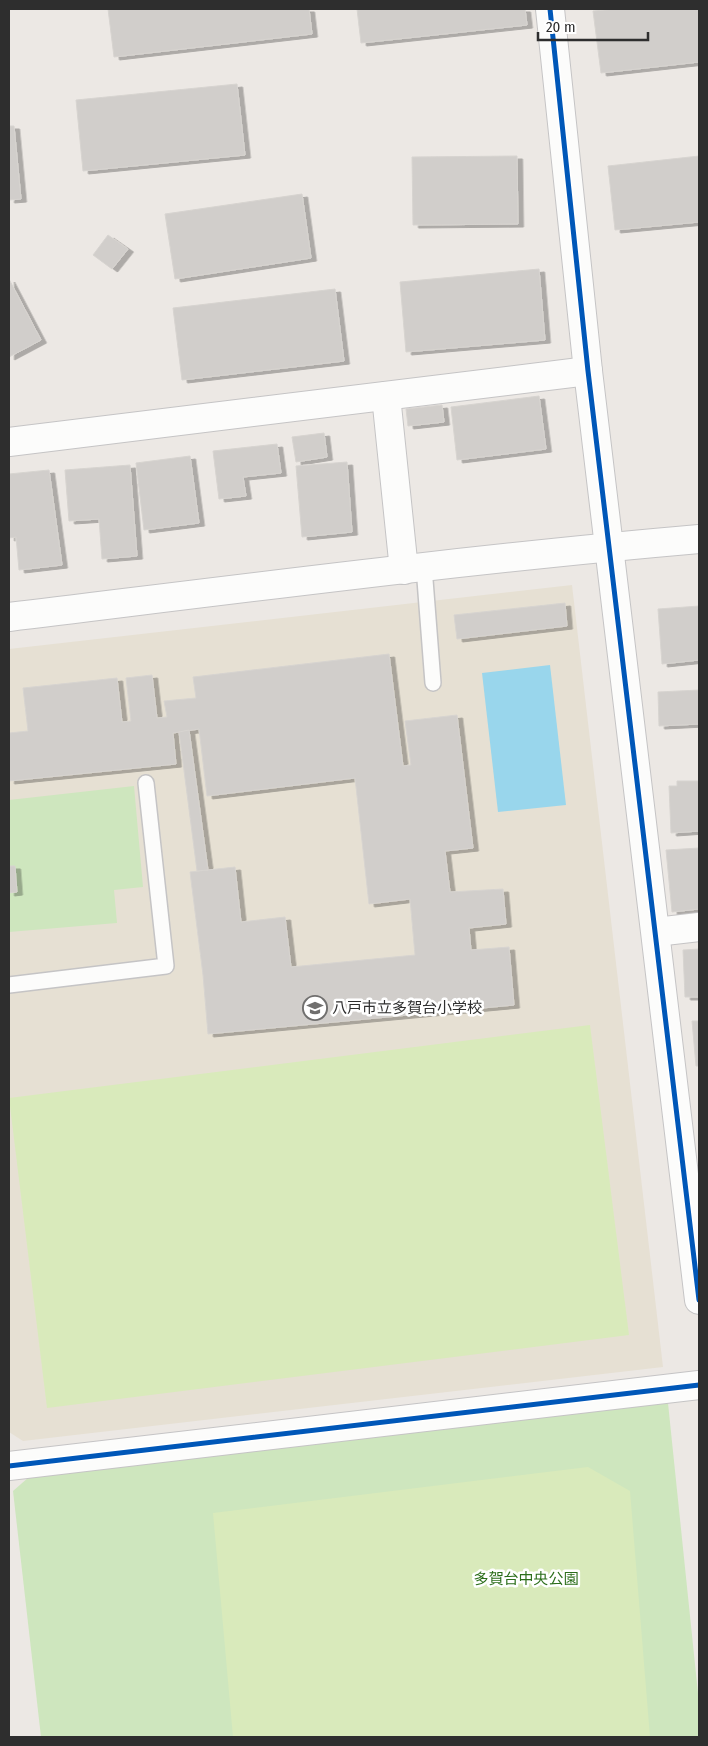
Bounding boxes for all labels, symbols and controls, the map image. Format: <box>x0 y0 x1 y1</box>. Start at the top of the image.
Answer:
scale bar <box>538 10 648 42</box>
text: 20 m <box>546 18 576 36</box>
school or university icon: 八戸市立多賀台小学校 <box>302 995 328 1021</box>
place label: 八戸市立多賀台小学校 <box>332 999 482 1017</box>
park label: 多賀台中央公園 <box>473 1570 579 1588</box>

